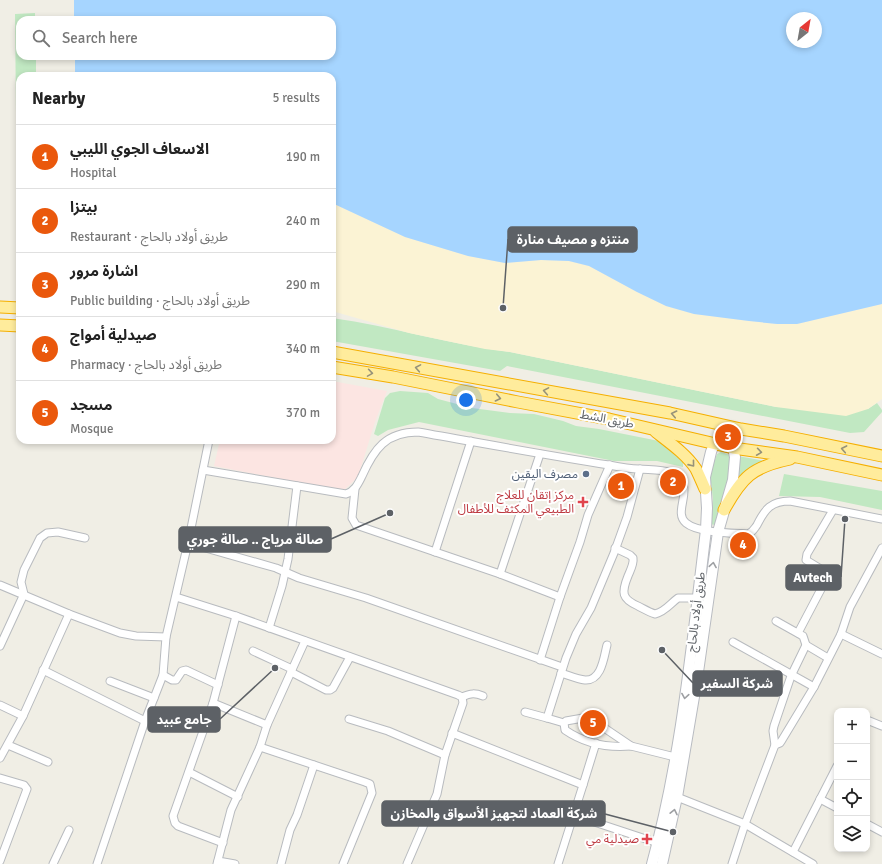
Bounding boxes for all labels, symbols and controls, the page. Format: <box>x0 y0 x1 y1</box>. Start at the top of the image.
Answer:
north arrow <box>786 12 822 48</box>
search box <box>16 16 336 60</box>
icon: search <box>30 27 52 49</box>
text: Search here <box>62 29 138 47</box>
text: Nearby <box>32 88 85 109</box>
text: 5 results <box>272 90 320 106</box>
text: الاسعاف الجوي الليبي <box>70 140 209 158</box>
text: 1 <box>41 149 49 165</box>
text: 190 m <box>286 149 320 165</box>
text: Hospital <box>70 165 117 181</box>
text: بيتزا <box>70 198 98 216</box>
text: 2 <box>41 213 49 229</box>
text: 240 m <box>286 213 320 229</box>
callout: منتزه و مصيف منارة <box>508 227 637 252</box>
text: Restaurant · طريق أولاد بالحاج <box>70 229 228 245</box>
text: منتزه و مصيف منارة <box>517 232 629 248</box>
text: اشارة مرور <box>70 262 138 280</box>
text: 3 <box>41 277 49 293</box>
text: 290 m <box>286 277 320 293</box>
text: Public building · طريق أولاد بالحاج <box>70 293 250 309</box>
text: صيدلية أمواج <box>70 326 157 344</box>
text: 4 <box>41 341 49 357</box>
text: 340 m <box>286 341 320 357</box>
text: Pharmacy · طريق أولاد بالحاج <box>70 357 222 373</box>
one-way arrow <box>415 364 421 372</box>
one-way arrow <box>367 368 374 377</box>
one-way arrow <box>543 387 549 395</box>
your location <box>456 390 476 410</box>
one-way arrow <box>495 394 501 402</box>
text: مسجد <box>70 396 112 414</box>
text: 5 <box>41 405 49 421</box>
text: 370 m <box>286 405 320 421</box>
street label: طريق الشط <box>579 407 635 432</box>
one-way arrow <box>670 410 677 418</box>
text: Mosque <box>70 421 113 437</box>
pin: 3 <box>715 422 741 452</box>
one-way arrow <box>841 445 847 453</box>
one-way arrow <box>756 447 762 456</box>
one-way arrow <box>687 460 694 467</box>
place label: مصرف اليقين <box>512 467 578 482</box>
pin: 2 <box>660 467 686 497</box>
marker: مصرف اليقين <box>581 469 591 479</box>
pin: 1 <box>608 471 634 501</box>
place label: مركز إتقان للعلاج الطبيعي المكثف للأطفال <box>458 488 574 519</box>
marker: مركز إتقان للعلاج الطبيعي المكثف للأطفال <box>577 496 589 508</box>
callout: صالة مرياج .. صالة جوري <box>179 527 331 552</box>
pin: 4 <box>730 530 756 560</box>
text: صالة مرياج .. صالة جوري <box>187 532 324 550</box>
one-way arrow <box>708 562 717 568</box>
callout: Avtech <box>786 565 841 590</box>
text: Avtech <box>793 570 833 586</box>
street label: طريق أولاد بالحاج <box>684 571 710 653</box>
callout: شركة السفير <box>693 671 782 696</box>
text: شركة السفير <box>700 676 773 692</box>
one-way arrow <box>681 693 690 699</box>
callout: جامع عبيد <box>148 707 220 732</box>
pin: 5 <box>580 708 606 738</box>
map controls <box>834 708 870 852</box>
button: + <box>834 708 870 744</box>
text: جامع عبيد <box>156 712 212 729</box>
button: − <box>834 744 870 780</box>
button: locate <box>834 780 870 816</box>
callout: شركة العماد لتجهيز الأسواق والمخازن <box>382 801 605 826</box>
text: شركة العماد لتجهيز الأسواق والمخازن <box>391 806 597 822</box>
one-way arrow <box>669 809 678 816</box>
button: layers <box>834 816 870 852</box>
place label: صيدلية مي <box>586 832 639 849</box>
marker: صيدلية مي <box>642 834 652 844</box>

